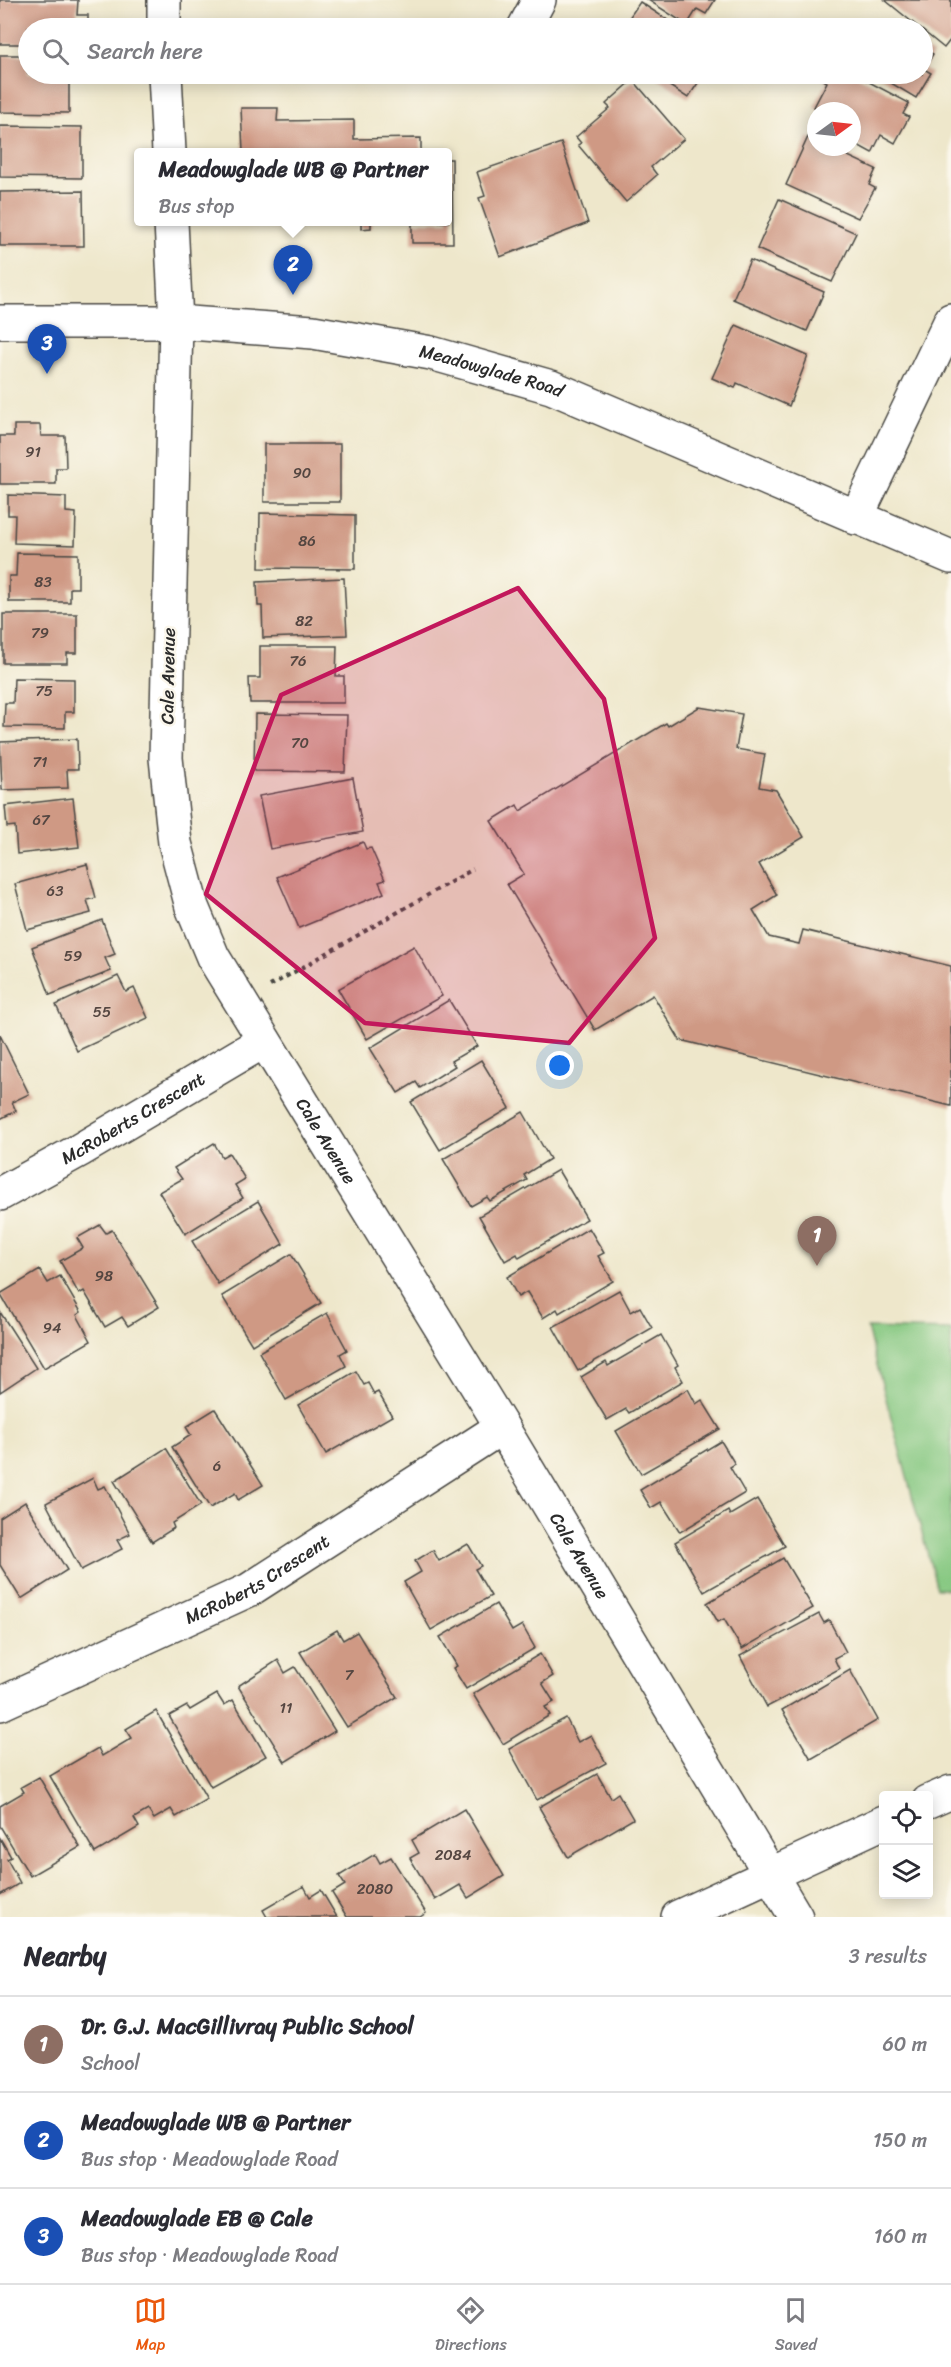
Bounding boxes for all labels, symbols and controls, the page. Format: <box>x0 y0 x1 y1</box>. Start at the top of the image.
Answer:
search box <box>18 18 933 84</box>
text: Search here <box>87 32 203 71</box>
icon: search <box>39 35 72 68</box>
north arrow <box>807 102 861 156</box>
popup <box>134 148 452 226</box>
text: Meadowglade WB @ Partner <box>159 150 428 189</box>
text: Bus stop <box>159 189 234 224</box>
pin: 2 <box>274 246 312 295</box>
pin: 3 <box>28 324 66 374</box>
street label: Meadowglade Road <box>417 335 570 407</box>
house number: 91 <box>25 439 41 465</box>
house number: 90 <box>293 460 311 486</box>
house number: 86 <box>298 528 316 554</box>
house number: 83 <box>34 569 52 595</box>
house number: 82 <box>295 608 313 634</box>
house number: 79 <box>31 620 49 646</box>
street label: Cale Avenue <box>151 627 185 725</box>
house number: 76 <box>289 648 307 674</box>
house number: 75 <box>35 678 53 704</box>
house number: 70 <box>291 730 309 756</box>
house number: 71 <box>32 749 48 775</box>
house number: 67 <box>32 807 51 833</box>
house number: 63 <box>47 878 63 904</box>
house number: 59 <box>64 943 82 969</box>
house number: 55 <box>93 999 111 1025</box>
your location <box>545 1051 574 1080</box>
street label: McRoberts Crescent <box>55 1063 211 1174</box>
street label: Cale Avenue <box>287 1091 365 1191</box>
pin: 1 <box>798 1216 836 1266</box>
house number: 98 <box>95 1263 113 1289</box>
house number: 94 <box>43 1315 61 1341</box>
house number: 6 <box>213 1453 221 1479</box>
street label: Cale Avenue <box>541 1506 618 1606</box>
street label: McRoberts Crescent <box>179 1526 336 1633</box>
house number: 7 <box>345 1662 355 1688</box>
house number: 11 <box>280 1695 292 1721</box>
map controls <box>879 1791 933 1899</box>
button: locate <box>879 1791 933 1845</box>
house number: 2084 <box>435 1842 471 1868</box>
button: layers <box>879 1845 933 1899</box>
house number: 2080 <box>357 1876 393 1902</box>
text: Nearby <box>24 1933 106 1979</box>
text: 3 results <box>849 1939 927 1974</box>
text: Dr. G.J. MacGillivray Public School <box>81 2007 414 2046</box>
text: 1 <box>39 2027 48 2062</box>
text: 60 m <box>882 2027 927 2062</box>
text: School <box>81 2046 140 2081</box>
text: Meadowglade WB @ Partner <box>81 2103 350 2142</box>
text: 2 <box>38 2123 49 2158</box>
text: 150 m <box>873 2123 927 2158</box>
text: Bus stop · Meadowglade Road <box>81 2142 338 2177</box>
text: Meadowglade EB @ Cale <box>81 2199 313 2238</box>
text: 3 <box>38 2219 49 2254</box>
text: 160 m <box>874 2219 927 2254</box>
text: Bus stop · Meadowglade Road <box>81 2238 338 2273</box>
tab: Map <box>134 2294 167 2359</box>
tab: Directions <box>435 2294 507 2359</box>
tab: Saved <box>775 2294 817 2359</box>

